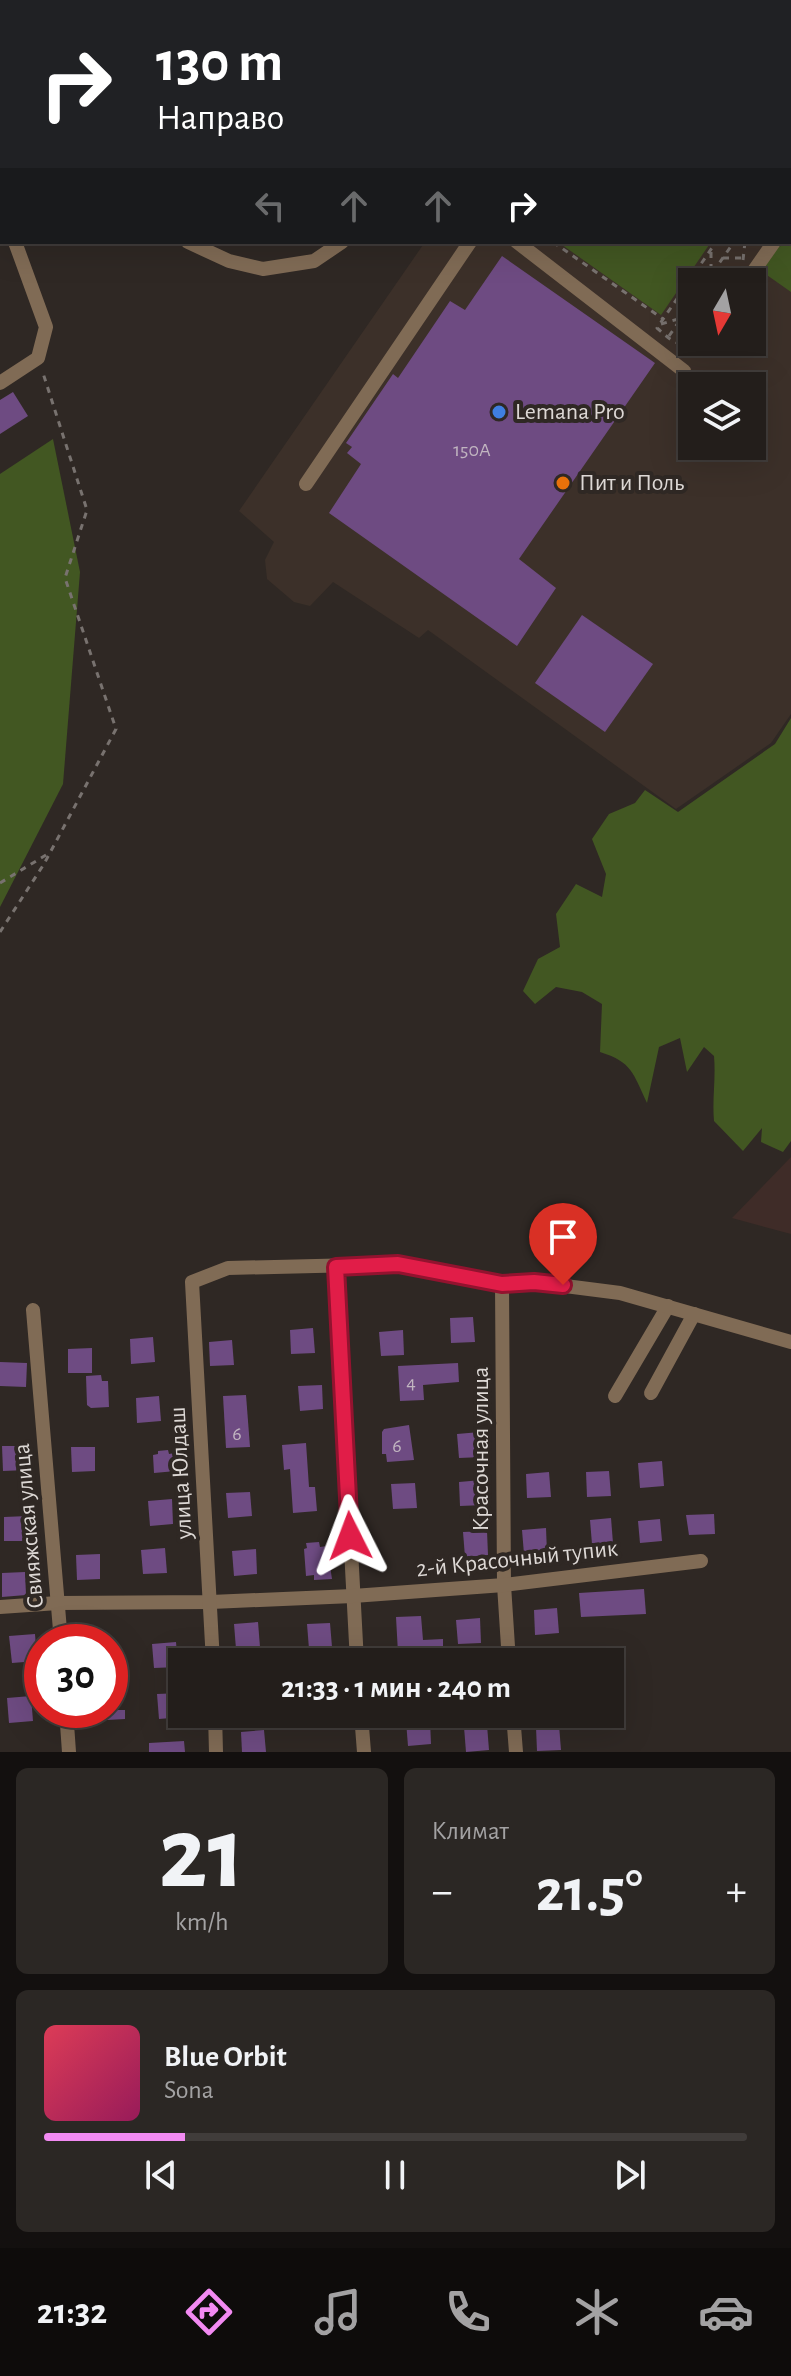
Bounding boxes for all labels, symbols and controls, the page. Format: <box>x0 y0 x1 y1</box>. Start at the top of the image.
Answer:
icon: right <box>24 32 128 136</box>
text: 130 m <box>156 35 283 91</box>
text: Направо <box>156 100 284 136</box>
icon: left <box>248 184 292 228</box>
icon: ahead <box>332 184 376 228</box>
icon: ahead <box>416 184 460 228</box>
icon: right <box>500 184 544 228</box>
north arrow <box>678 268 766 356</box>
map controls <box>678 268 766 460</box>
button: layers <box>678 372 766 460</box>
place label: Lemana Pro <box>515 400 625 424</box>
marker: Lemana Pro <box>490 403 508 421</box>
house number: 150А <box>453 440 491 460</box>
place label: Пит и Поль <box>579 471 684 495</box>
marker: Пит и Поль <box>554 474 572 492</box>
pin <box>529 1203 597 1285</box>
icon: arrive <box>541 1215 585 1259</box>
street label: Красочная улица <box>469 1367 493 1531</box>
house number: 4 <box>406 1373 416 1393</box>
street label: улица Юлдаш <box>166 1406 197 1541</box>
house number: 6 <box>232 1424 242 1444</box>
house number: 6 <box>392 1436 402 1456</box>
street label: Свияжская улица <box>10 1442 48 1610</box>
position arrow <box>308 1494 392 1578</box>
street label: 2-й Красочный тупик <box>415 1536 619 1582</box>
speed limit sign: 30 <box>24 1624 128 1728</box>
text: 21:33 · 1 мин · 240 m <box>281 1673 511 1703</box>
text: 21 <box>159 1803 245 1907</box>
text: Климат <box>432 1818 509 1844</box>
text: 21.5° <box>536 1862 643 1922</box>
text: − <box>432 1870 453 1914</box>
text: + <box>726 1870 747 1914</box>
text: km/h <box>175 1909 229 1935</box>
text: Blue Orbit <box>164 2042 287 2072</box>
text: Sona <box>164 2077 214 2103</box>
icon: previous <box>139 2153 183 2197</box>
icon: pause <box>373 2153 417 2197</box>
icon: next <box>608 2153 652 2197</box>
icon: directions <box>181 2284 237 2340</box>
icon: music <box>310 2284 366 2340</box>
icon: phone <box>440 2284 496 2340</box>
icon: climate <box>569 2284 625 2340</box>
icon: car <box>698 2284 754 2340</box>
text: 21:32 <box>37 2294 107 2330</box>

